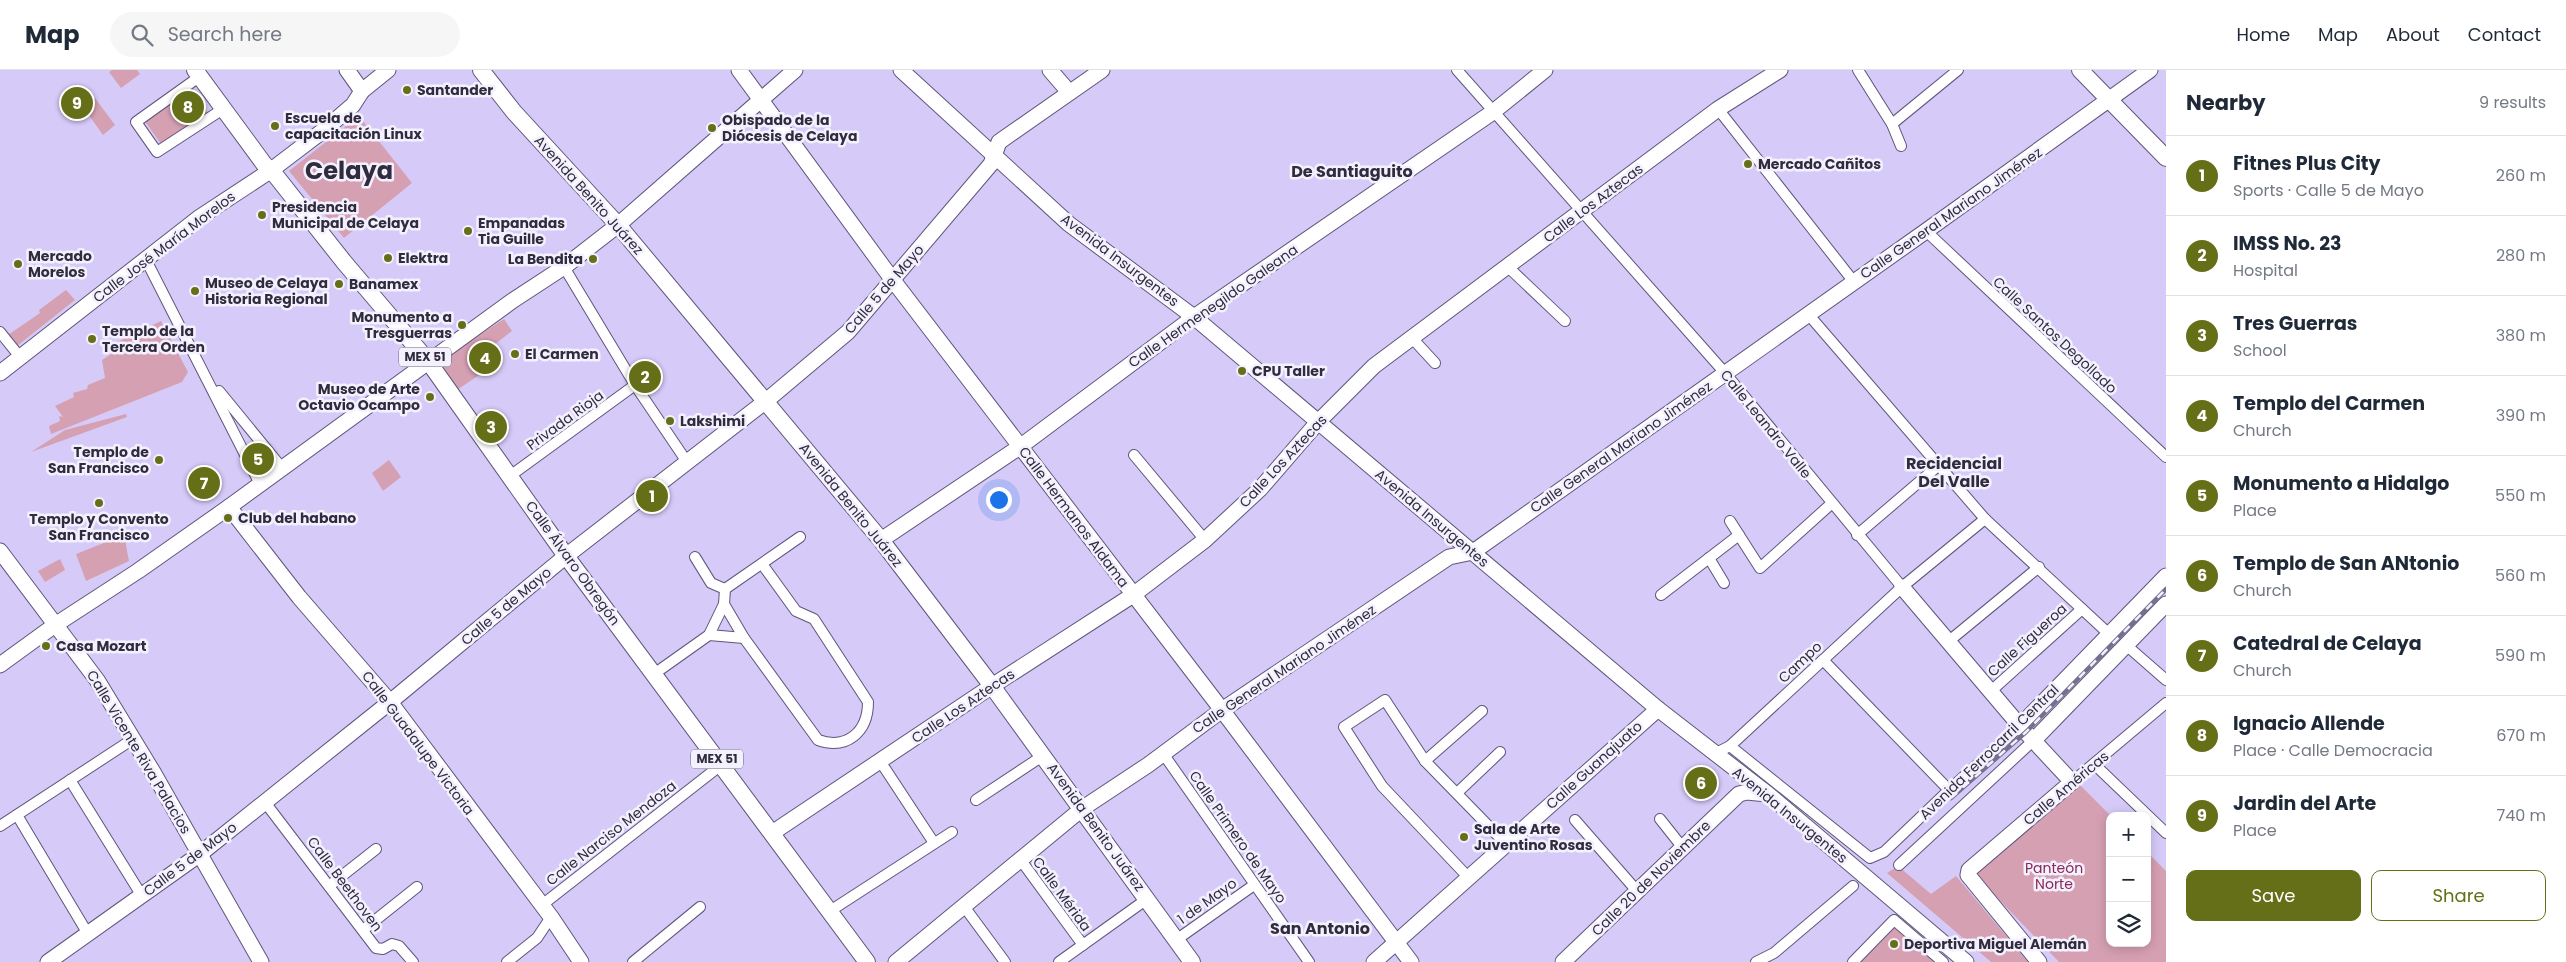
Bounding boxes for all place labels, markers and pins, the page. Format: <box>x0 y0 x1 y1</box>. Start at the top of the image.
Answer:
place label: Santander <box>417 80 493 100</box>
pin: 9 <box>61 84 93 122</box>
marker: Santander <box>401 84 413 96</box>
pin: 8 <box>172 88 204 126</box>
place label: Escuela de capacitación Linux <box>285 108 422 144</box>
place label: Obispado de la Diócesis de Celaya <box>722 110 857 146</box>
marker: Escuela de capacitación Linux <box>269 120 281 132</box>
marker: Obispado de la Diócesis de Celaya <box>706 122 718 134</box>
place label: Mercado Cañitos <box>1758 154 1881 174</box>
marker: Mercado Cañitos <box>1742 158 1754 170</box>
place label: Presidencia Municipal de Celaya <box>272 197 419 233</box>
marker: Presidencia Municipal de Celaya <box>256 209 268 221</box>
place label: Empanadas Tia Guille <box>478 213 565 249</box>
marker: Empanadas Tia Guille <box>462 225 474 237</box>
place label: Mercado Morelos <box>28 246 92 282</box>
place label: Elektra <box>398 248 448 268</box>
place label: La Bendita <box>508 249 583 269</box>
marker: Elektra <box>382 252 394 264</box>
marker: La Bendita <box>587 253 599 265</box>
marker: Mercado Morelos <box>12 258 24 270</box>
place label: Museo de Celaya Historia Regional <box>205 273 328 309</box>
place label: Banamex <box>349 274 419 294</box>
marker: Banamex <box>333 278 345 290</box>
marker: Museo de Celaya Historia Regional <box>189 285 201 297</box>
place label: Monumento a Tresguerras <box>351 307 452 343</box>
marker: Monumento a Tresguerras <box>456 319 468 331</box>
place label: Templo de la Tercera Orden <box>102 321 205 357</box>
marker: Templo de la Tercera Orden <box>86 333 98 345</box>
pin: 4 <box>469 339 501 377</box>
place label: El Carmen <box>525 344 599 364</box>
marker: El Carmen <box>509 348 521 360</box>
pin: 2 <box>629 358 661 396</box>
place label: CPU Taller <box>1252 361 1325 381</box>
marker: CPU Taller <box>1236 365 1248 377</box>
place label: Museo de Arte Octavio Ocampo <box>298 379 420 415</box>
marker: Museo de Arte Octavio Ocampo <box>424 391 436 403</box>
pin: 3 <box>475 408 507 446</box>
place label: Lakshimi <box>680 411 745 431</box>
marker: Lakshimi <box>664 415 676 427</box>
pin: 5 <box>242 440 274 478</box>
place label: Templo de San Francisco <box>48 442 149 478</box>
marker: Templo de San Francisco <box>153 454 165 466</box>
pin: 7 <box>188 464 220 502</box>
pin: 1 <box>636 477 668 515</box>
marker: Templo y Convento San Francisco <box>93 497 105 509</box>
place label: Club del habano <box>238 508 356 528</box>
place label: Templo y Convento San Francisco <box>29 509 169 545</box>
marker: Club del habano <box>222 512 234 524</box>
place label: Casa Mozart <box>56 636 147 656</box>
marker: Casa Mozart <box>40 640 52 652</box>
pin: 6 <box>1685 764 1717 802</box>
place label: Sala de Arte Juventino Rosas <box>1474 819 1593 855</box>
marker: Sala de Arte Juventino Rosas <box>1458 831 1470 843</box>
place label: Deportiva Miguel Alemán <box>1904 934 2087 954</box>
marker: Deportiva Miguel Alemán <box>1888 938 1900 950</box>

